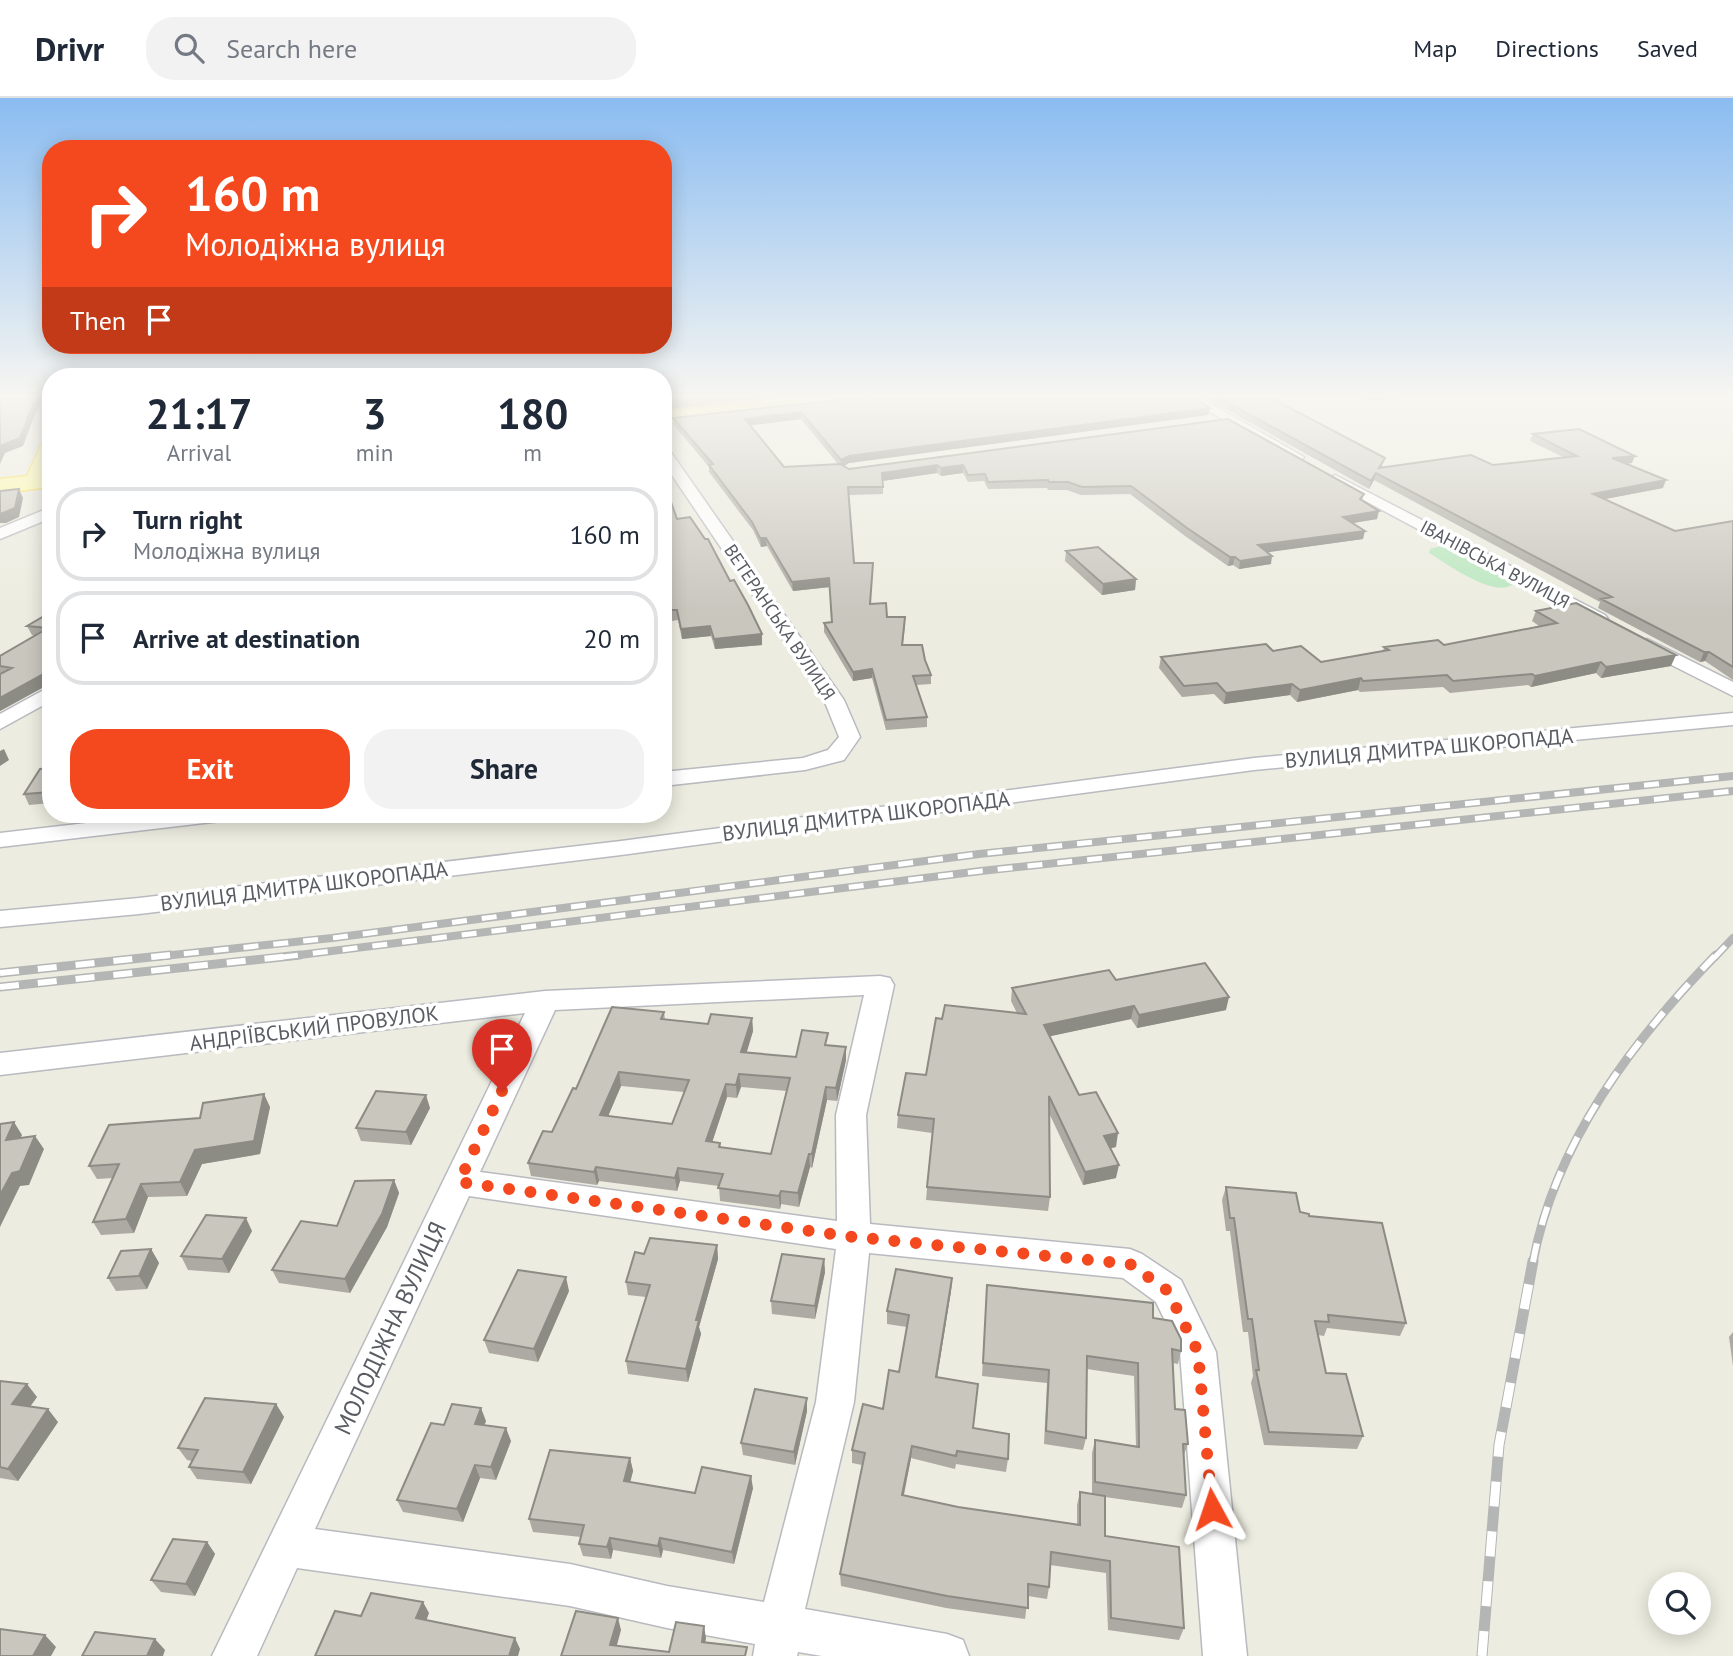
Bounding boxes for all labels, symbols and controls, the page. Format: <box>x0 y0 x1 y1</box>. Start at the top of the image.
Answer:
search box <box>146 17 636 80</box>
text: Drivr <box>35 27 104 70</box>
icon: search <box>170 29 208 67</box>
text: Search here <box>226 32 357 65</box>
text: Map <box>1413 33 1457 64</box>
text: Directions <box>1495 33 1599 64</box>
text: Saved <box>1637 33 1698 64</box>
text: 160 m <box>185 161 320 225</box>
icon: right <box>70 168 161 259</box>
text: Молодіжна вулиця <box>185 223 446 265</box>
icon: arrive <box>140 301 178 339</box>
text: Then <box>70 304 126 337</box>
text: 21:17 <box>146 386 252 441</box>
text: 3 <box>363 386 386 441</box>
text: 180 <box>497 386 568 441</box>
text: Arrival <box>167 438 231 467</box>
text: min <box>356 438 393 467</box>
text: m <box>523 438 542 467</box>
text: Turn right <box>133 503 242 536</box>
icon: right <box>74 515 112 553</box>
street label: ІВАНІВСЬКА ВУЛИЦЯ <box>1416 515 1574 613</box>
text: 160 m <box>569 518 640 551</box>
text: Молодіжна вулиця <box>133 536 320 565</box>
street label: ВЕТЕРАНСЬКА ВУЛИЦЯ <box>719 540 841 704</box>
icon: arrive <box>74 619 112 657</box>
text: Arrive at destination <box>133 622 360 655</box>
text: 20 m <box>584 622 640 655</box>
street label: ВУЛИЦЯ ДМИТРА ШКОРОПАДА <box>1284 722 1575 774</box>
button: Exit <box>70 729 350 809</box>
button: Share <box>364 729 644 809</box>
street label: ВУЛИЦЯ ДМИТРА ШКОРОПАДА <box>721 785 1012 847</box>
street label: ВУЛИЦЯ ДМИТРА ШКОРОПАДА <box>159 855 450 917</box>
street label: АНДРІЇВСЬКИЙ ПРОВУЛОК <box>188 999 440 1057</box>
pin <box>472 1019 532 1091</box>
icon: arrive <box>483 1030 521 1068</box>
street label: МОЛОДІЖНА ВУЛИЦЯ <box>327 1216 453 1440</box>
position arrow <box>1175 1472 1249 1546</box>
map controls <box>1648 1572 1711 1635</box>
button: search <box>1648 1572 1711 1635</box>

